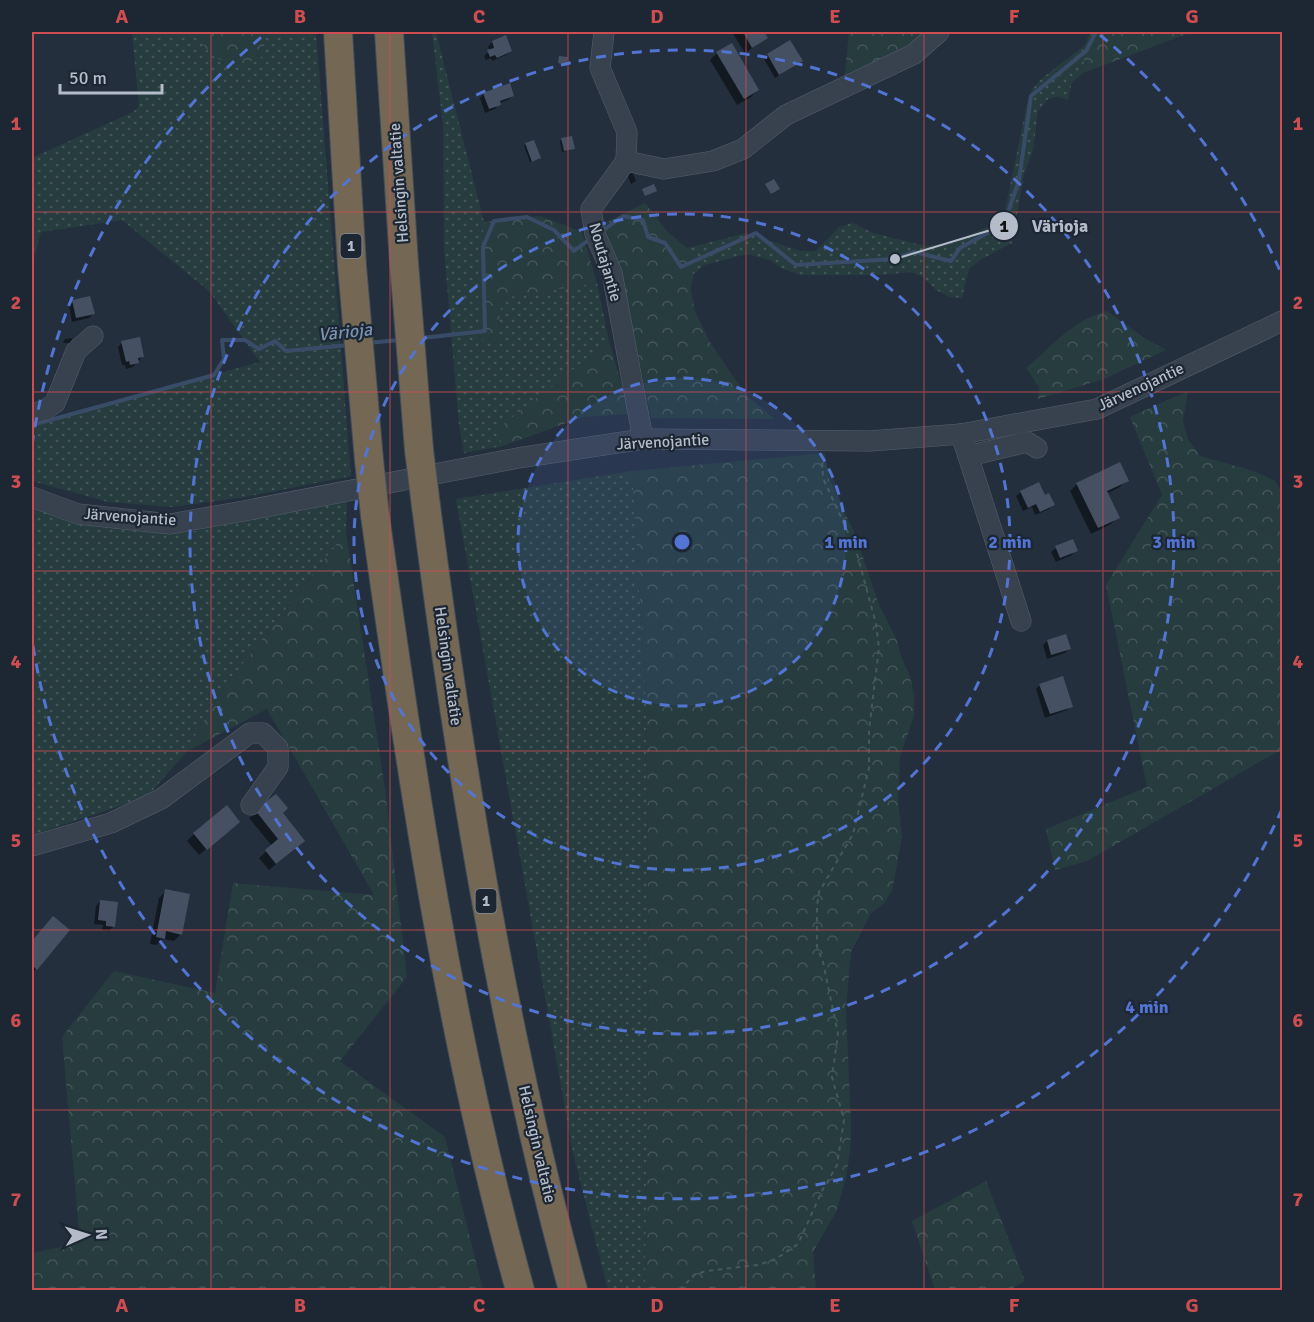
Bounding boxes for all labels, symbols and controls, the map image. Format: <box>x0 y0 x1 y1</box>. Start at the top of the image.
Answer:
text: A <box>116 4 129 29</box>
text: B <box>294 4 306 29</box>
text: C <box>473 4 485 29</box>
text: D <box>650 4 664 29</box>
text: E <box>829 4 841 29</box>
text: F <box>1009 4 1020 29</box>
text: G <box>1185 4 1199 29</box>
scale bar <box>60 57 162 95</box>
text: 50 m <box>69 67 107 89</box>
text: 1 <box>11 111 22 136</box>
text: 1 <box>1293 111 1304 136</box>
street label: Helsingin valtatie <box>385 122 413 244</box>
callout: Värioja <box>989 208 1100 244</box>
text: 1 <box>999 215 1009 237</box>
text: Värioja <box>1032 215 1088 237</box>
street label: Noutajantie <box>584 220 626 304</box>
road number: 1 <box>340 234 362 258</box>
text: 2 <box>11 290 21 315</box>
text: 2 <box>1293 290 1303 315</box>
water label: Värioja <box>317 318 374 346</box>
street label: Järvenojantie <box>1095 358 1187 416</box>
street label: Järvenojantie <box>616 430 710 454</box>
text: 3 <box>11 469 21 494</box>
text: 3 <box>1293 469 1303 494</box>
street label: Järvenojantie <box>83 504 177 530</box>
text: 1 min <box>824 531 868 553</box>
text: 2 min <box>988 531 1032 553</box>
text: 3 min <box>1152 531 1196 553</box>
centre of rings <box>672 532 692 552</box>
street label: Helsingin valtatie <box>430 605 466 727</box>
text: 4 <box>11 649 22 674</box>
text: 4 <box>1293 649 1304 674</box>
text: 5 <box>11 828 21 853</box>
text: 5 <box>1293 828 1303 853</box>
road number: 1 <box>476 889 496 913</box>
text: 4 min <box>1125 996 1169 1018</box>
text: 6 <box>11 1008 22 1033</box>
text: 6 <box>1293 1008 1304 1033</box>
street label: Helsingin valtatie <box>514 1083 560 1205</box>
text: 7 <box>11 1187 22 1212</box>
text: 7 <box>1293 1187 1304 1212</box>
north arrow <box>57 1205 117 1265</box>
text: N <box>91 1228 111 1240</box>
text: A <box>116 1293 129 1318</box>
text: B <box>294 1293 306 1318</box>
text: C <box>473 1293 485 1318</box>
text: D <box>650 1293 664 1318</box>
text: E <box>829 1293 841 1318</box>
text: F <box>1009 1293 1020 1318</box>
text: G <box>1185 1293 1199 1318</box>

